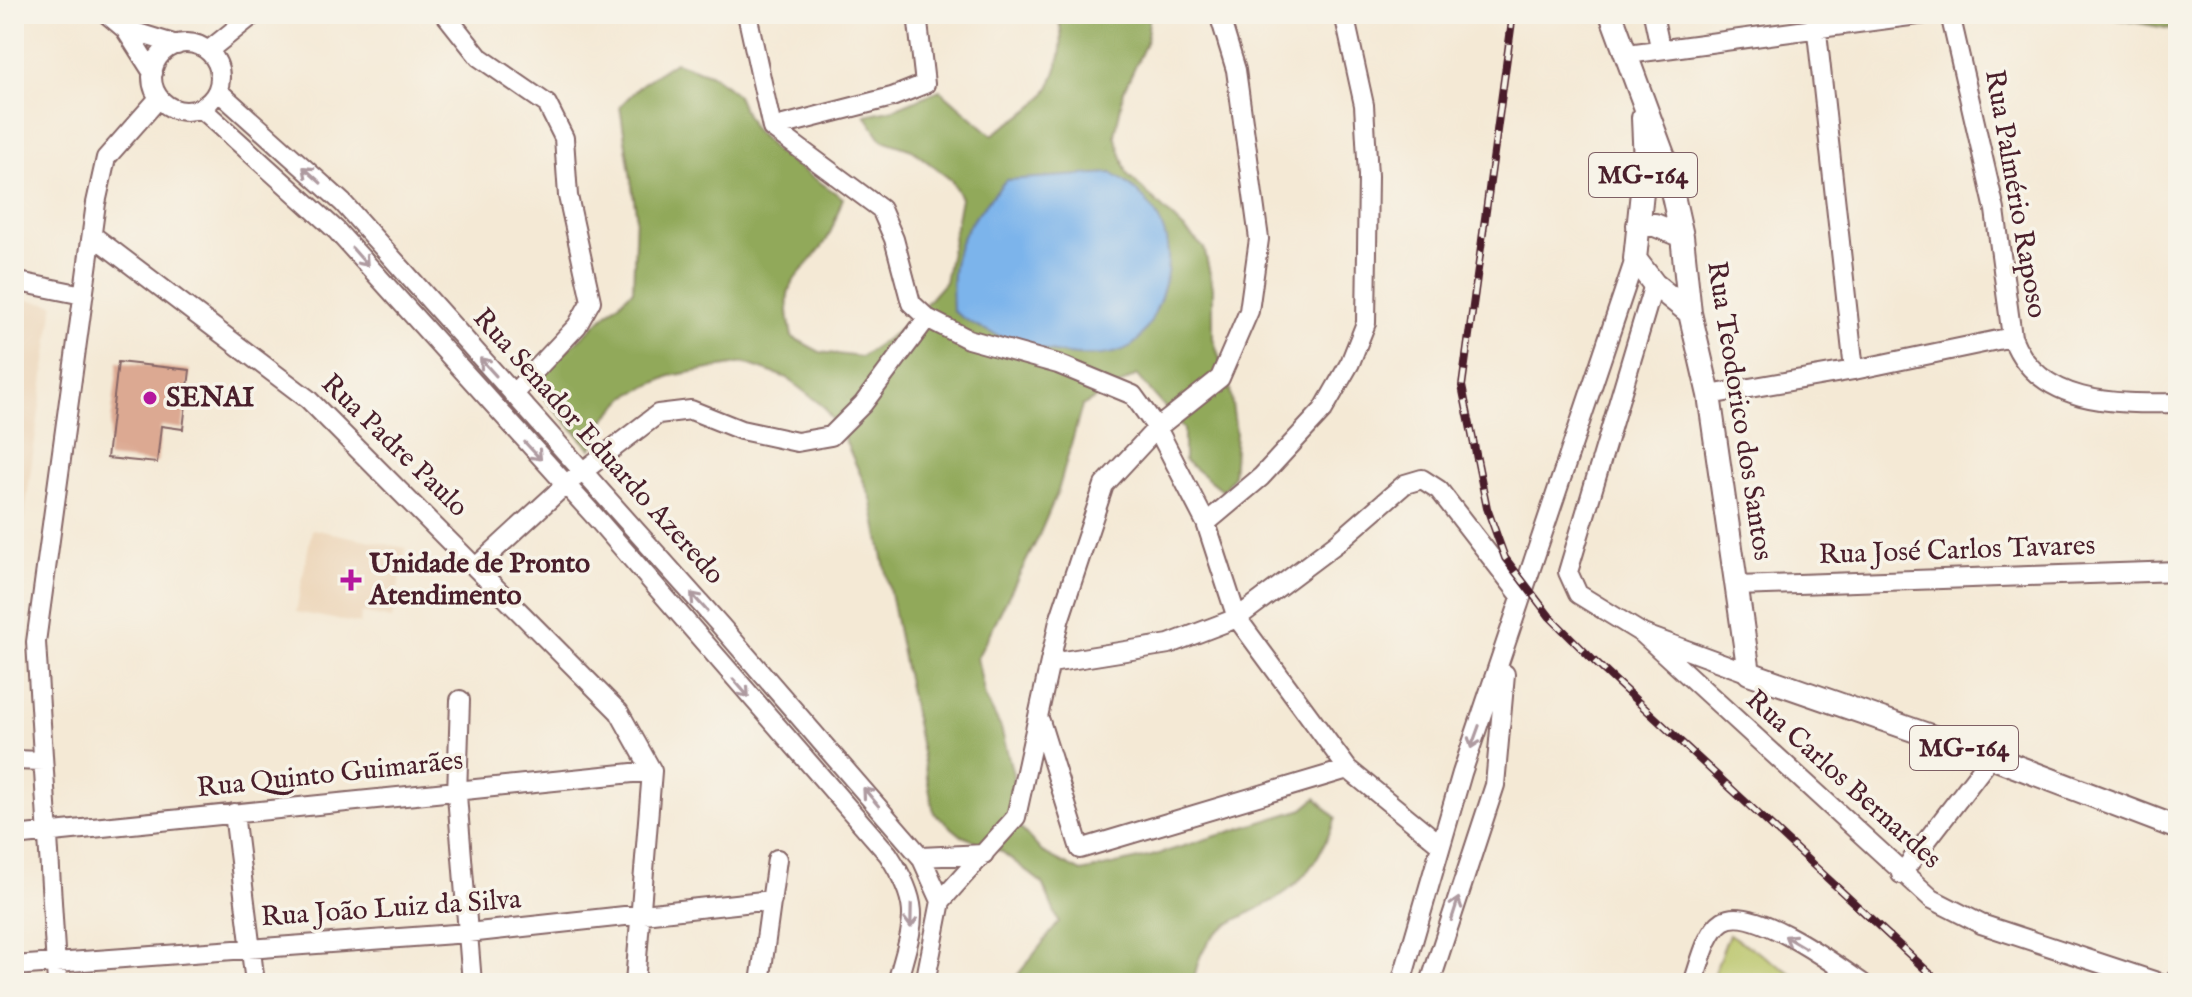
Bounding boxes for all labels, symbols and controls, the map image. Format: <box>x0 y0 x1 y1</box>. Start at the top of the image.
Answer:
street label: Rua Palmério Raposo <box>1976 67 2054 321</box>
road number: MG-164 <box>1589 153 1697 197</box>
one-way arrow <box>303 167 323 185</box>
one-way arrow <box>351 247 369 267</box>
street label: Rua Teodorico dos Santos <box>1698 259 1780 563</box>
street label: Rua Senador Eduardo Azeredo <box>465 302 731 592</box>
one-way arrow <box>479 357 498 378</box>
street label: Rua Padre Paulo <box>313 367 475 525</box>
place label: SENAI <box>166 381 254 416</box>
marker: SENAI <box>141 389 159 407</box>
one-way arrow <box>524 440 542 460</box>
street label: Rua José Carlos Tavares <box>1818 529 2096 573</box>
place label: Unidade de Pronto Atendimento <box>368 547 590 614</box>
marker: Unidade de Pronto Atendimento <box>340 569 362 591</box>
one-way arrow <box>691 592 709 612</box>
one-way arrow <box>732 678 750 698</box>
street label: Rua Carlos Bernardes <box>1738 683 1948 877</box>
one-way arrow <box>1467 724 1481 749</box>
road number: MG-164 <box>1910 726 2018 770</box>
street label: Rua Quinto Guimarães <box>195 744 465 806</box>
one-way arrow <box>862 788 880 808</box>
street label: Rua João Luiz da Silva <box>260 882 523 936</box>
one-way arrow <box>1448 897 1463 922</box>
one-way arrow <box>904 903 919 929</box>
one-way arrow <box>1784 934 1807 950</box>

